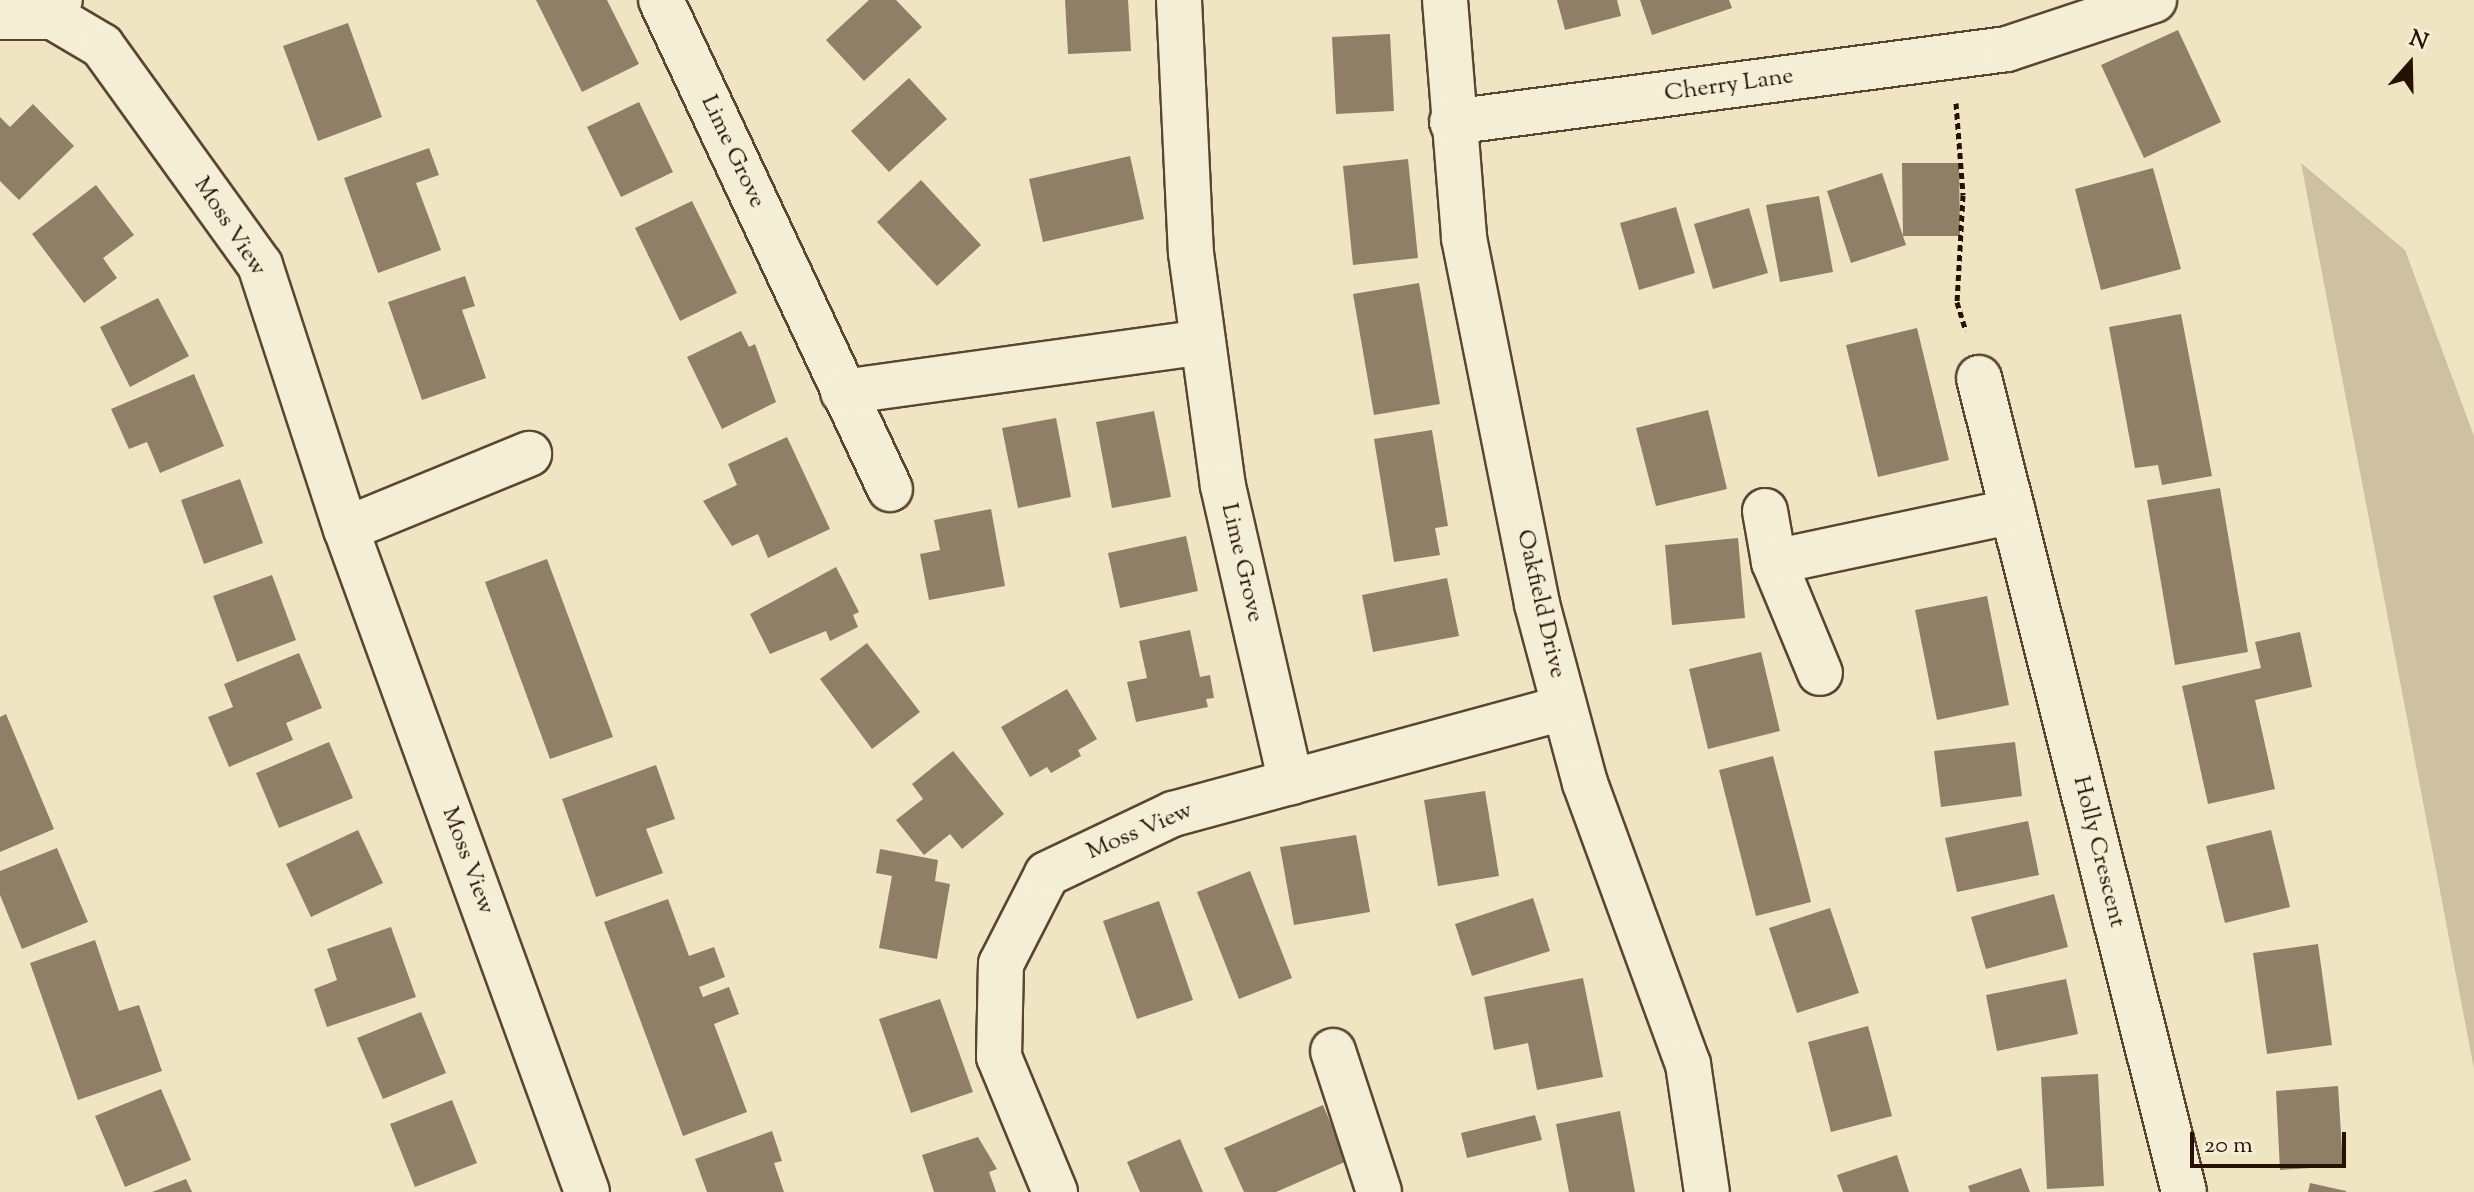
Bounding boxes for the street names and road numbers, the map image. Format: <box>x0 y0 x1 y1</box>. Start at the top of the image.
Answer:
street label: Cherry Lane <box>1663 63 1795 109</box>
street label: Lime Grove <box>693 91 771 213</box>
street label: Moss View <box>186 172 272 282</box>
street label: Lime Grove <box>1213 501 1269 625</box>
street label: Oakfield Drive <box>1509 527 1571 681</box>
street label: Holly Crescent <box>2065 773 2131 931</box>
street label: Moss View <box>1083 797 1197 867</box>
street label: Moss View <box>434 803 500 919</box>

